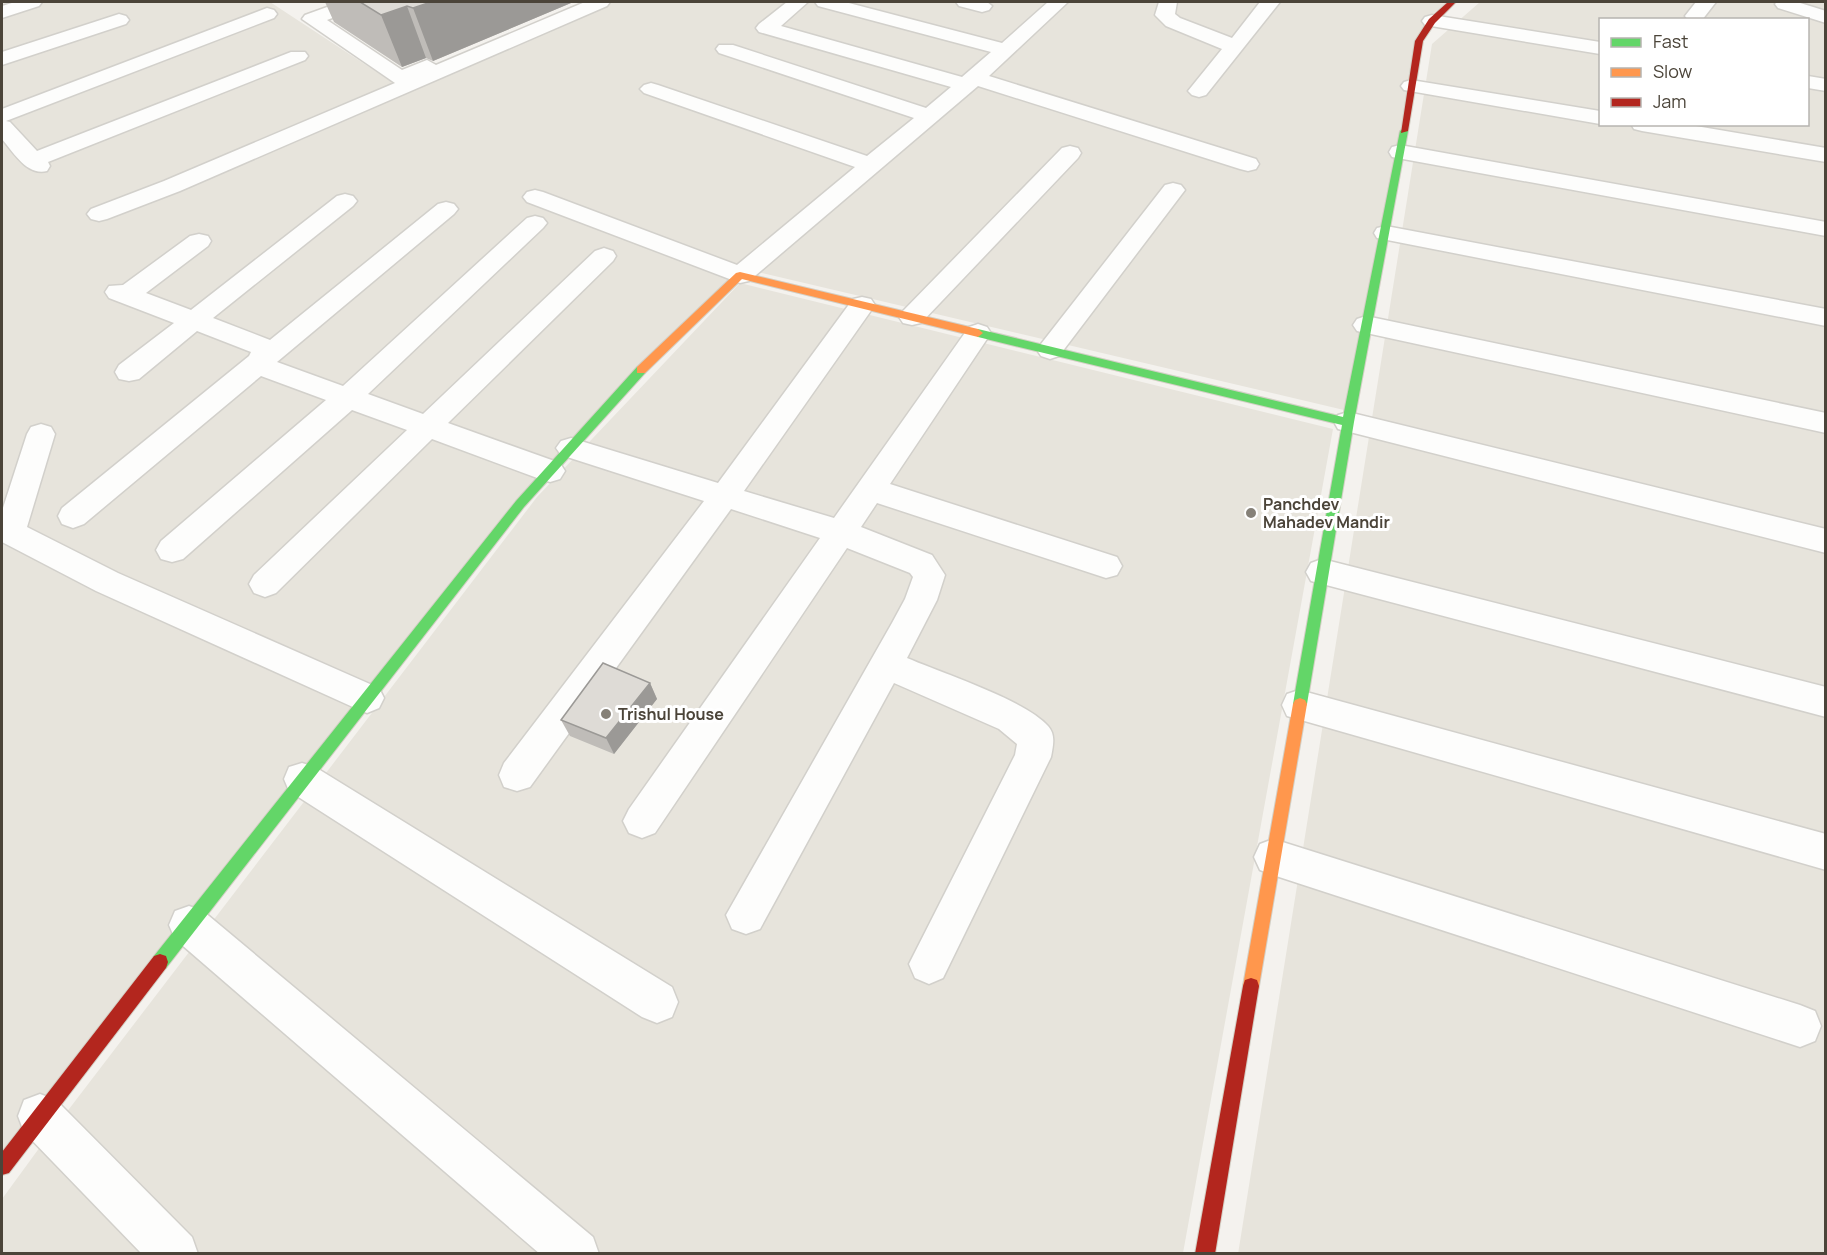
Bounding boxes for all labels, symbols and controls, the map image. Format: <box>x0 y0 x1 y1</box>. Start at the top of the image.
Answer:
legend <box>1599 18 1809 126</box>
text: Fast <box>1653 29 1688 53</box>
text: Slow <box>1653 59 1693 83</box>
text: Jam <box>1653 89 1687 113</box>
place label: Panchdev Mahadev Mandir <box>1263 493 1390 533</box>
marker: Panchdev Mahadev Mandir <box>1244 506 1258 520</box>
place label: Trishul House <box>618 703 724 725</box>
marker: Trishul House <box>599 707 613 721</box>

